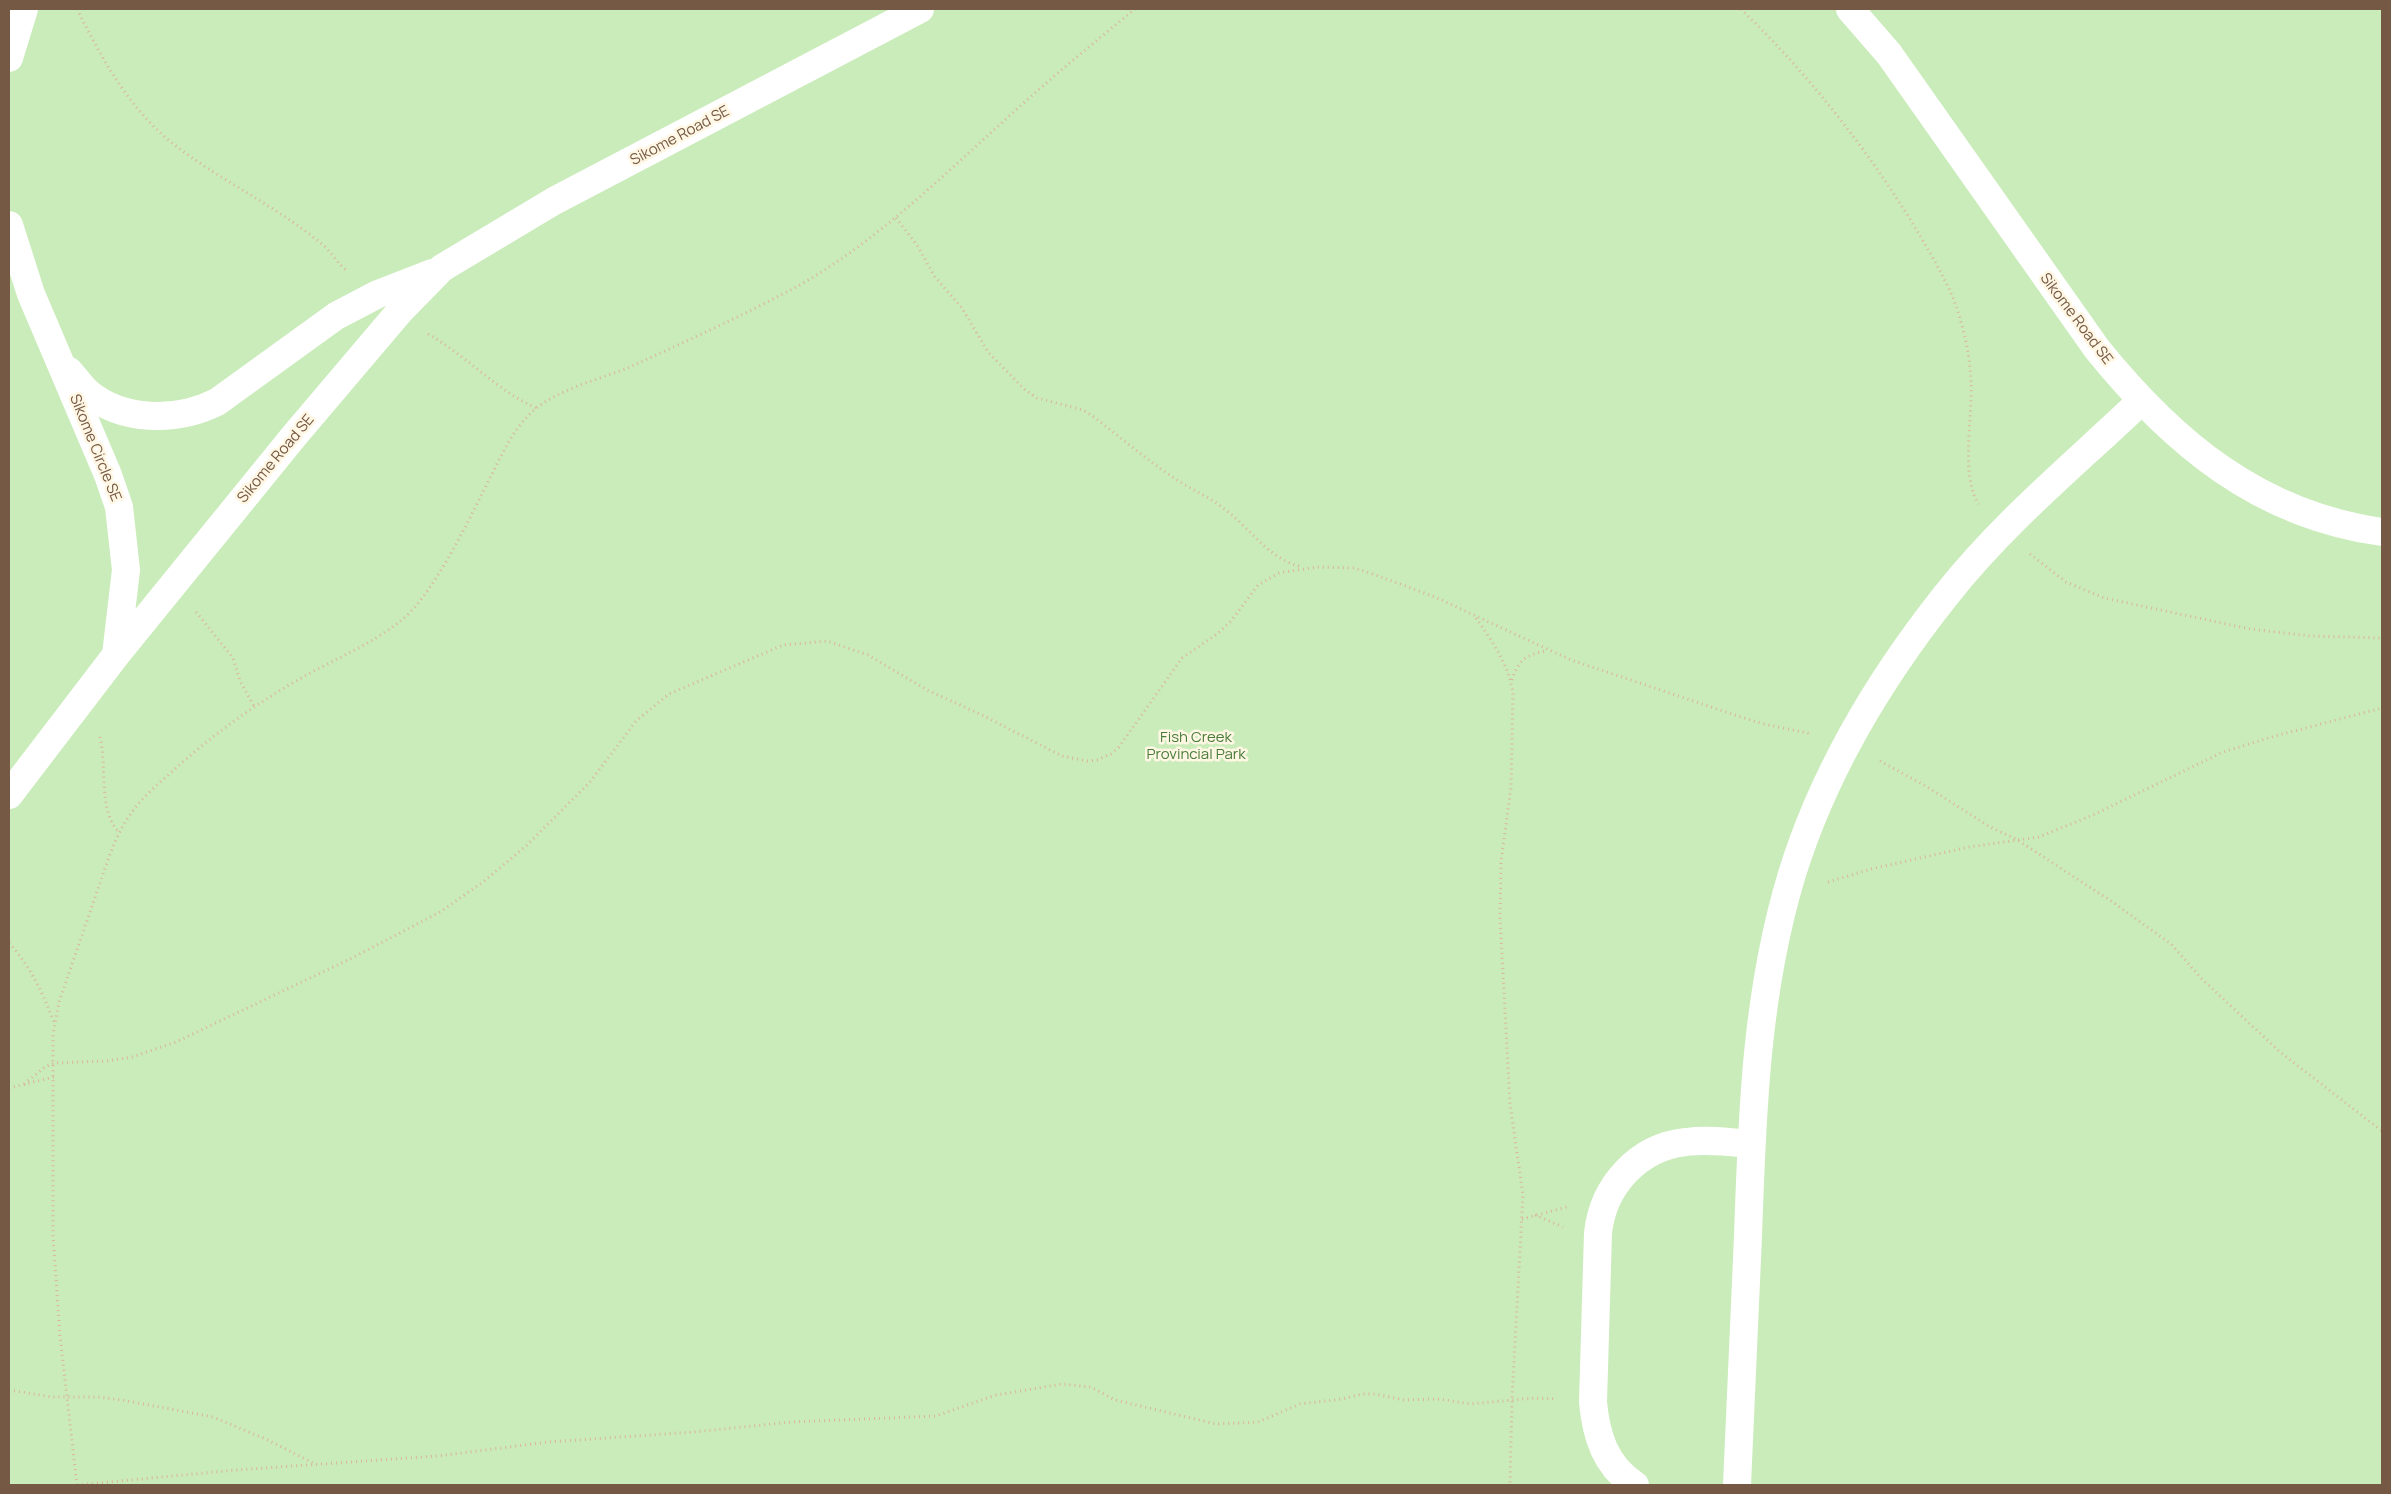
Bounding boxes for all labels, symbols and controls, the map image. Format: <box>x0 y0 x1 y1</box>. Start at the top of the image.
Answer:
street label: Sikome Road SE <box>627 102 733 170</box>
street label: Sikome Road SE <box>2036 270 2116 368</box>
street label: Sikome Circle SE <box>65 392 125 504</box>
street label: Sikome Road SE <box>234 411 318 507</box>
park label: Fish Creek Provincial Park <box>1146 729 1246 764</box>

